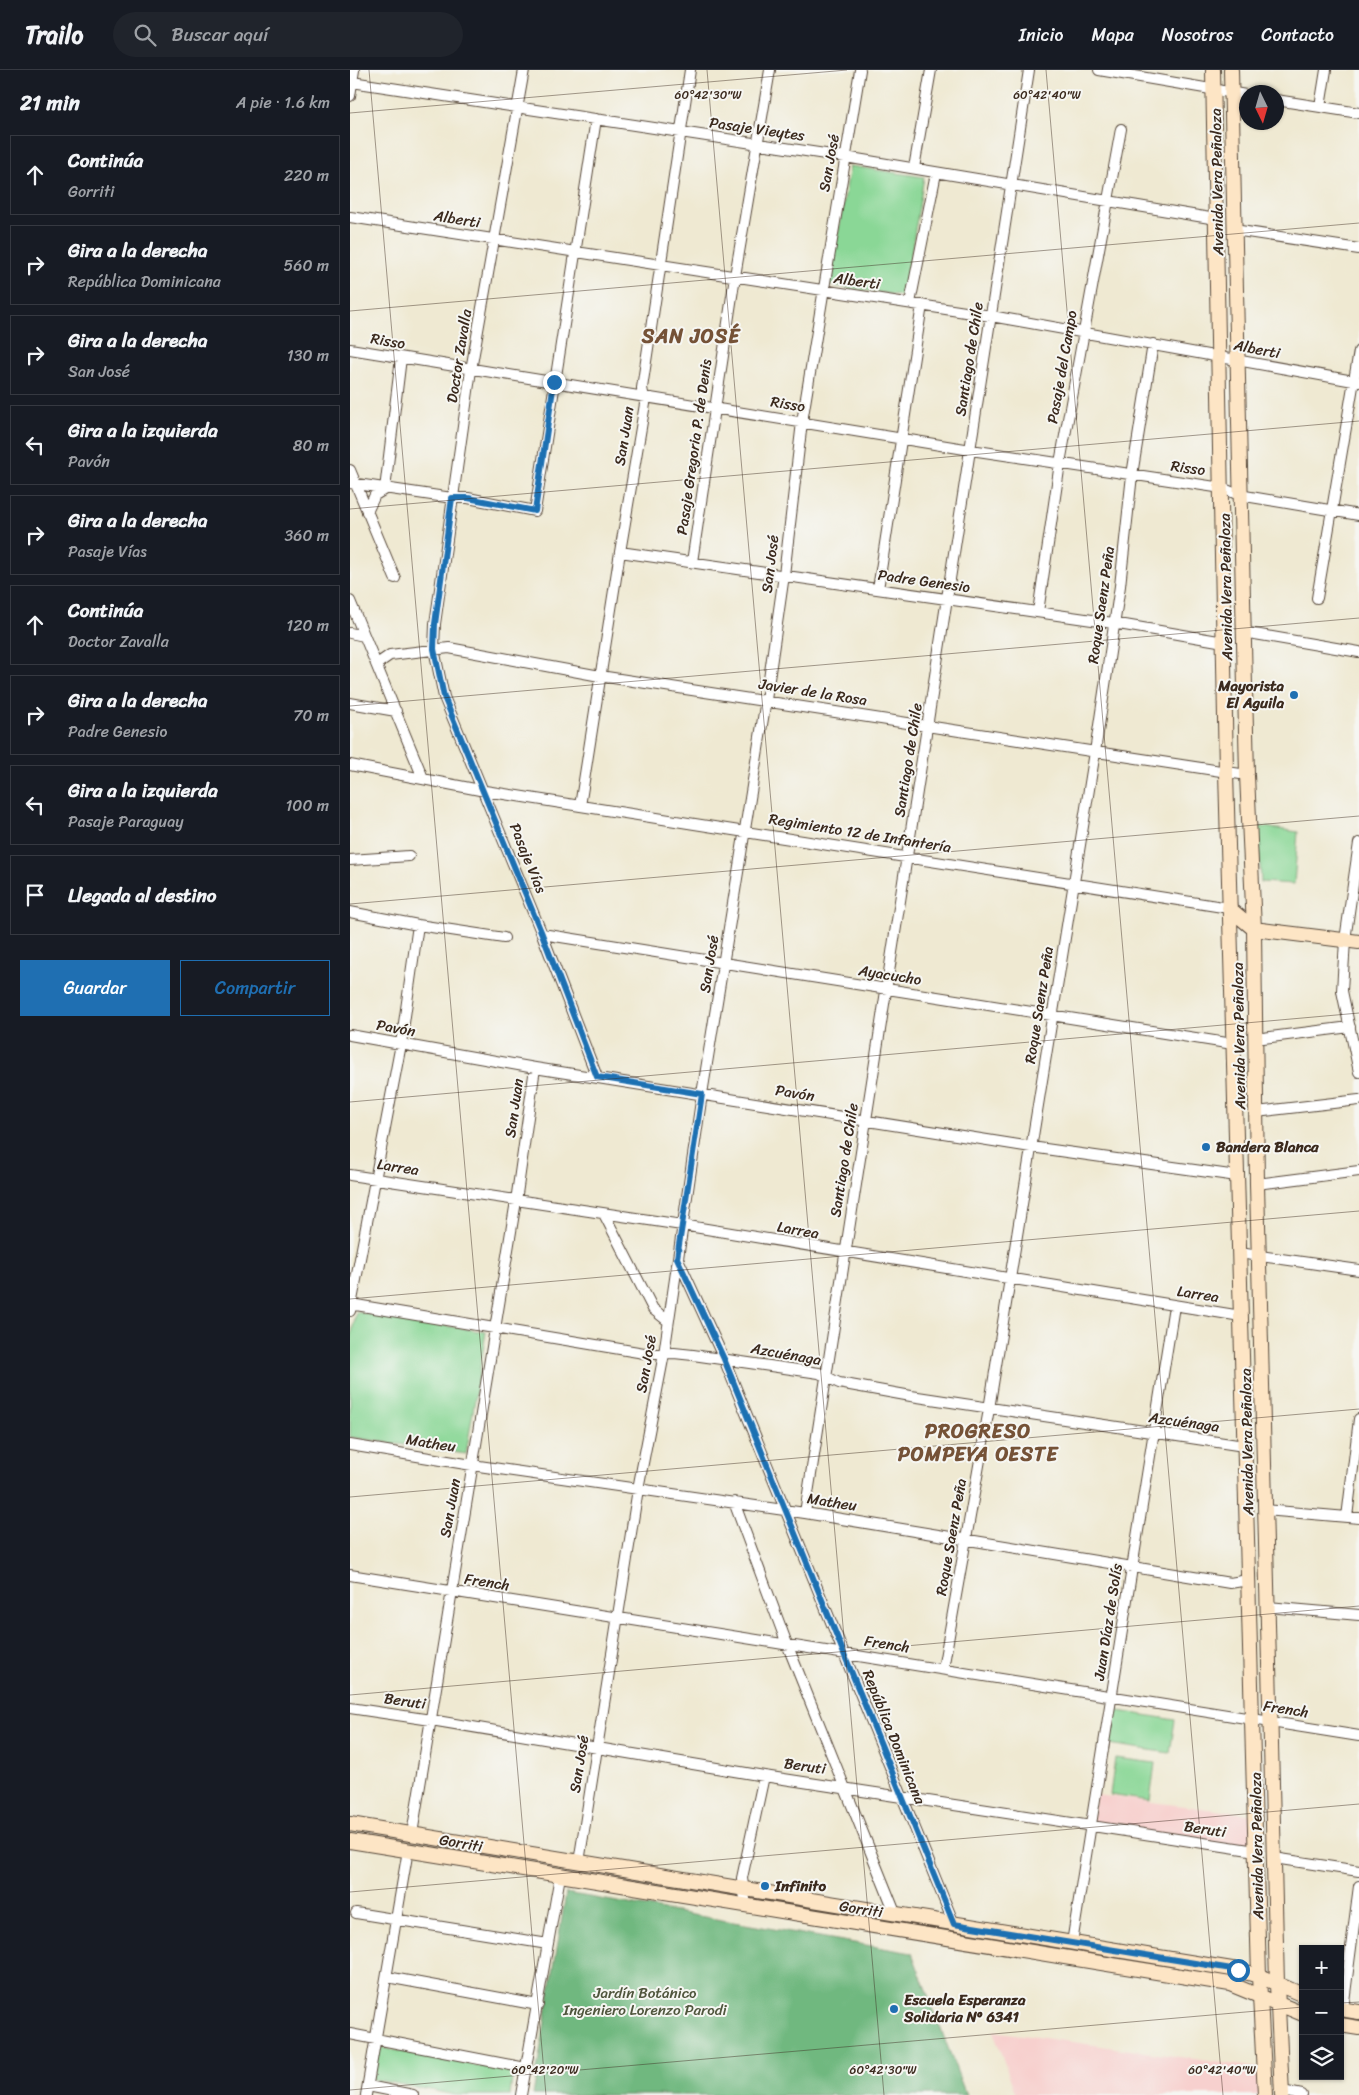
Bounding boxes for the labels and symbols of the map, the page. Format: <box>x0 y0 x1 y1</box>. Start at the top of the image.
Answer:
text: 60°42'30"W <box>675 84 742 106</box>
text: 60°42'40"W <box>1013 84 1082 106</box>
north arrow <box>1239 85 1284 130</box>
street label: Avenida Vera Peñaloza <box>1203 108 1231 257</box>
street label: Pasaje Vieytes <box>708 109 807 149</box>
street label: San José <box>811 132 847 194</box>
street label: Alberti <box>431 202 483 236</box>
street label: Alberti <box>831 265 883 297</box>
street label: Santiago de Chile <box>947 300 991 418</box>
street label: Doctor Zavalla <box>439 307 479 405</box>
street label: Pasaje del Campo <box>1039 308 1085 426</box>
district label: SAN JOSÉ <box>641 319 741 354</box>
street label: Risso <box>369 325 408 357</box>
street label: Alberti <box>1231 332 1283 366</box>
street label: Pasaje Gregoria P. de Denis <box>669 357 719 537</box>
route end <box>543 371 566 394</box>
street label: Risso <box>769 388 808 420</box>
street label: San Juan <box>606 405 642 467</box>
street label: Risso <box>1169 453 1207 483</box>
street label: Avenida Vera Peñaloza <box>1212 513 1240 662</box>
street label: San José <box>754 533 786 594</box>
street label: Roque Saenz Peña <box>1080 544 1122 665</box>
street label: Padre Genesio <box>876 562 973 600</box>
street label: Javier de la Rosa <box>756 670 869 713</box>
place label: Mayorista El Aguila <box>1217 673 1284 716</box>
marker: Mayorista El Aguila <box>1288 689 1300 701</box>
street label: Santiago de Chile <box>886 701 930 819</box>
street label: Regimiento 12 de Infantería <box>767 806 953 860</box>
street label: Pasaje Vías <box>502 819 554 898</box>
street label: San José <box>692 933 726 995</box>
street label: Roque Saenz Peña <box>1017 944 1061 1066</box>
street label: Ayacucho <box>856 957 924 993</box>
street label: Avenida Vera Peñaloza <box>1225 962 1253 1111</box>
street label: Pavón <box>374 1012 418 1044</box>
street label: San Juan <box>497 1077 531 1139</box>
street label: Pavón <box>774 1077 816 1109</box>
street label: Santiago de Chile <box>822 1101 866 1219</box>
place label: Bandera Blanca <box>1216 1134 1319 1160</box>
marker: Bandera Blanca <box>1200 1141 1212 1153</box>
street label: Larrea <box>375 1151 421 1183</box>
street label: Larrea <box>775 1214 821 1247</box>
street label: Larrea <box>1175 1278 1221 1310</box>
street label: San José <box>628 1333 664 1395</box>
street label: Azcuénaga <box>748 1335 824 1373</box>
street label: Avenida Vera Peñaloza <box>1233 1368 1261 1517</box>
street label: Azcuénaga <box>1146 1404 1221 1440</box>
district label: PROGRESO POMPEYA OESTE <box>898 1414 1059 1472</box>
street label: Matheu <box>404 1426 458 1460</box>
street label: San Juan <box>432 1476 468 1540</box>
street label: Roque Saenz Peña <box>928 1476 974 1598</box>
street label: Matheu <box>805 1485 859 1519</box>
street label: Juan Díaz de Solís <box>1086 1562 1130 1683</box>
street label: French <box>463 1566 512 1598</box>
street label: French <box>863 1628 912 1660</box>
street label: República Dominicana <box>855 1666 933 1809</box>
street label: Beruti <box>382 1685 428 1717</box>
street label: French <box>1262 1693 1311 1725</box>
street label: San José <box>562 1733 596 1795</box>
street label: Beruti <box>782 1750 828 1782</box>
street label: Avenida Vera Peñaloza <box>1243 1772 1271 1921</box>
street label: Beruti <box>1182 1813 1229 1845</box>
street label: Gorriti <box>437 1826 486 1860</box>
place label: Infinito <box>774 1873 826 1899</box>
marker: Infinito <box>759 1880 771 1892</box>
street label: Gorriti <box>837 1893 885 1925</box>
route start <box>1227 1959 1250 1982</box>
park label: Jardín Botánico Ingeniero Lorenzo Parodi <box>562 1980 728 2023</box>
place label: Escuela Esperanza Solidaria Nº 6341 <box>903 1987 1026 2030</box>
marker: Escuela Esperanza Solidaria Nº 6341 <box>888 2003 900 2015</box>
text: 60°42'20"W <box>511 2059 579 2081</box>
text: 60°42'30"W <box>850 2059 917 2081</box>
text: 60°42'40"W <box>1188 2059 1257 2081</box>

